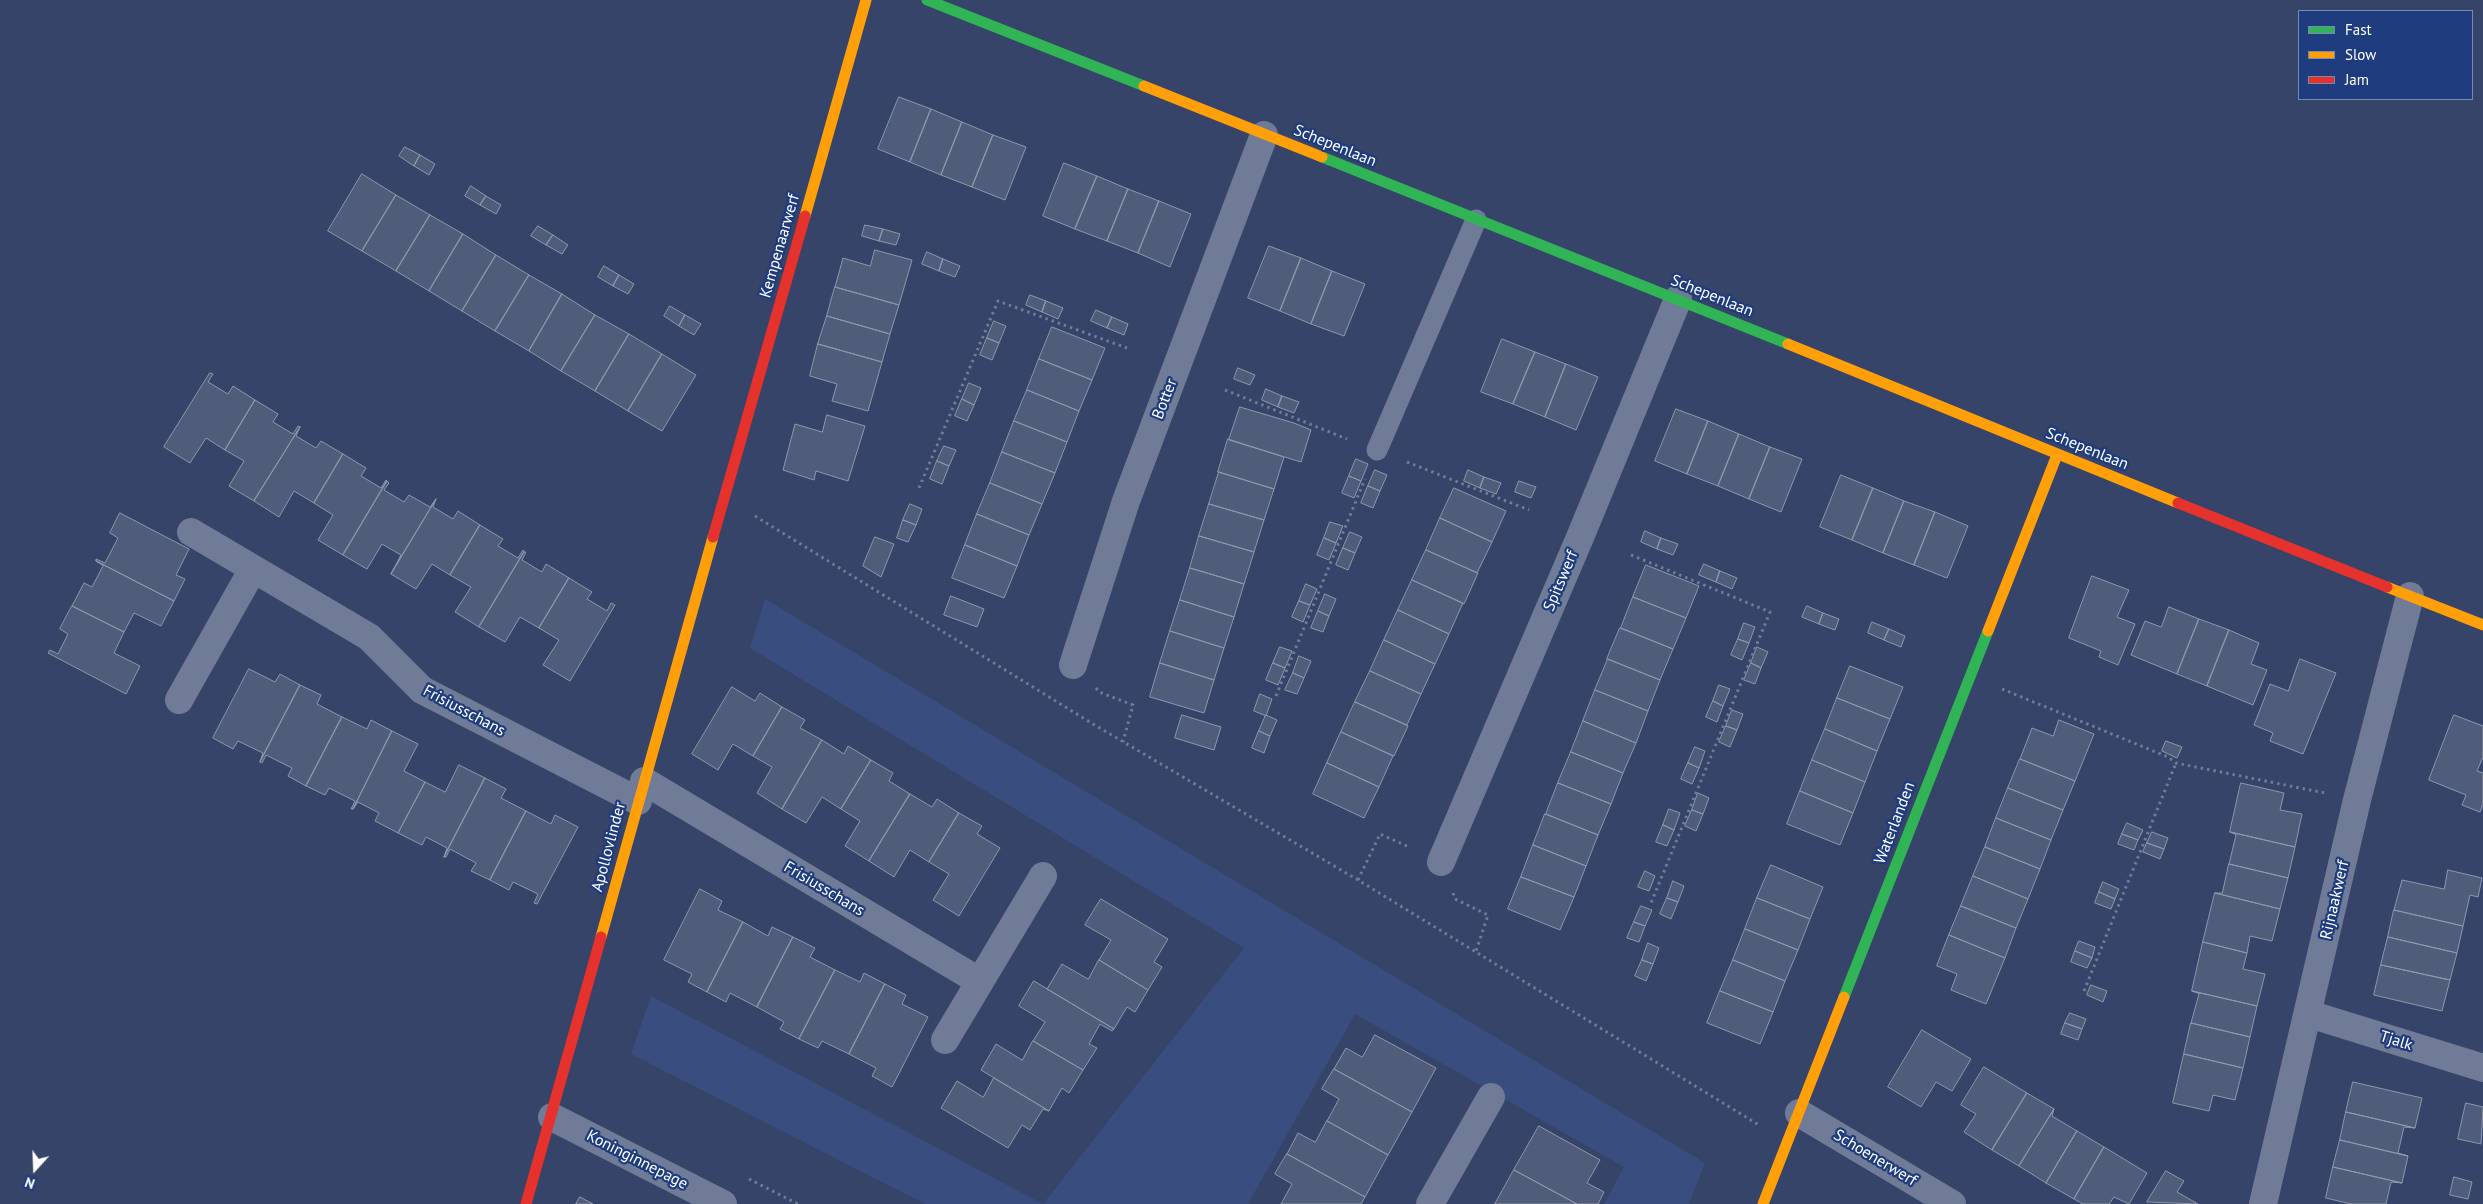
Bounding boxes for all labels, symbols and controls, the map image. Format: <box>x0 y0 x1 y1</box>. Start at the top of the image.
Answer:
legend <box>2298 10 2473 100</box>
text: Fast <box>2345 20 2372 39</box>
text: Slow <box>2345 45 2376 64</box>
text: Jam <box>2345 70 2369 89</box>
street label: Schepenlaan <box>1291 121 1379 171</box>
street label: Kempenaarwerf <box>756 192 804 300</box>
street label: Schepenlaan <box>1668 271 1756 321</box>
street label: Botter <box>1148 376 1182 422</box>
street label: Schepenlaan <box>2043 424 2131 474</box>
street label: Spitswerf <box>1540 548 1582 614</box>
street label: Frisiusschans <box>420 681 508 741</box>
street label: Waterlanden <box>1871 779 1919 867</box>
street label: Apollovlinder <box>588 800 630 894</box>
street label: Frisiusschans <box>780 857 868 921</box>
street label: Rijnaakwerf <box>2317 859 2353 941</box>
street label: Tjalk <box>2377 1027 2415 1055</box>
street label: Koninginnepage <box>583 1126 691 1194</box>
street label: Schoenerwerf <box>1830 1126 1920 1190</box>
north arrow <box>10 1144 60 1194</box>
text: N <box>22 1173 37 1193</box>

